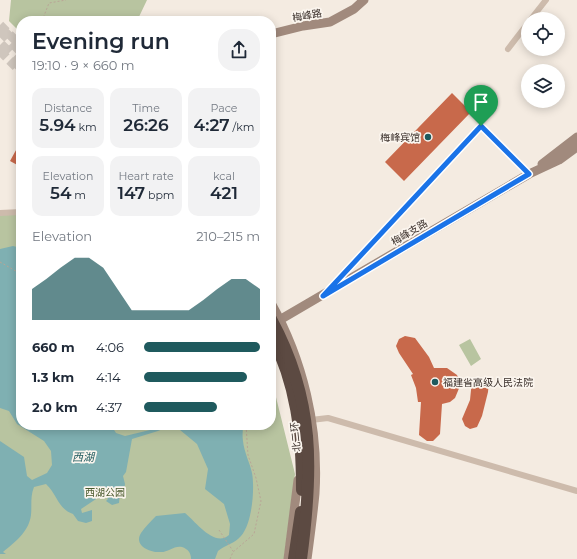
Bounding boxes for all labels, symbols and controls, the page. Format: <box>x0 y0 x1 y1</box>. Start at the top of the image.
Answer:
street label: 梅峰路 <box>291 6 323 24</box>
map controls <box>521 12 565 108</box>
button: locate <box>521 12 565 56</box>
text: Evening run <box>32 28 170 55</box>
button: share <box>218 29 260 71</box>
text: 19:10 · 9 × 660 m <box>32 57 135 73</box>
button: layers <box>521 64 565 108</box>
pin <box>464 85 498 126</box>
icon: arrive <box>470 91 492 113</box>
text: Distance <box>44 101 92 115</box>
text: Time <box>132 101 160 115</box>
text: Pace <box>211 101 237 115</box>
text: 5.94 <box>39 115 76 135</box>
text: 26:26 <box>123 115 169 135</box>
text: 4:27 <box>194 115 230 135</box>
text: km <box>76 120 97 134</box>
text: /km <box>230 120 254 134</box>
place label: 梅峰宾馆 <box>380 131 420 144</box>
marker: 梅峰宾馆 <box>423 132 433 142</box>
text: Elevation <box>43 169 93 183</box>
text: Heart rate <box>118 169 174 183</box>
text: kcal <box>213 169 235 183</box>
text: 54 <box>50 183 71 203</box>
text: 147 <box>117 183 145 203</box>
text: 421 <box>210 183 238 203</box>
text: m <box>71 188 86 202</box>
text: bpm <box>145 188 175 202</box>
street label: 梅峰支路 <box>389 217 430 248</box>
text: Elevation <box>32 228 92 244</box>
text: 210–215 m <box>196 228 260 244</box>
text: 660 m <box>32 339 75 355</box>
text: 4:06 <box>96 339 124 355</box>
text: 1.3 km <box>32 369 74 385</box>
text: 4:14 <box>96 369 121 385</box>
place label: 福建省高级人民法院 <box>443 376 533 389</box>
marker: 福建省高级人民法院 <box>430 377 440 387</box>
text: 2.0 km <box>32 399 78 415</box>
text: 4:37 <box>96 399 122 415</box>
street label: 北二环 <box>287 421 304 453</box>
water label: 西湖 <box>72 450 96 464</box>
park label: 西湖公园 <box>85 486 125 499</box>

